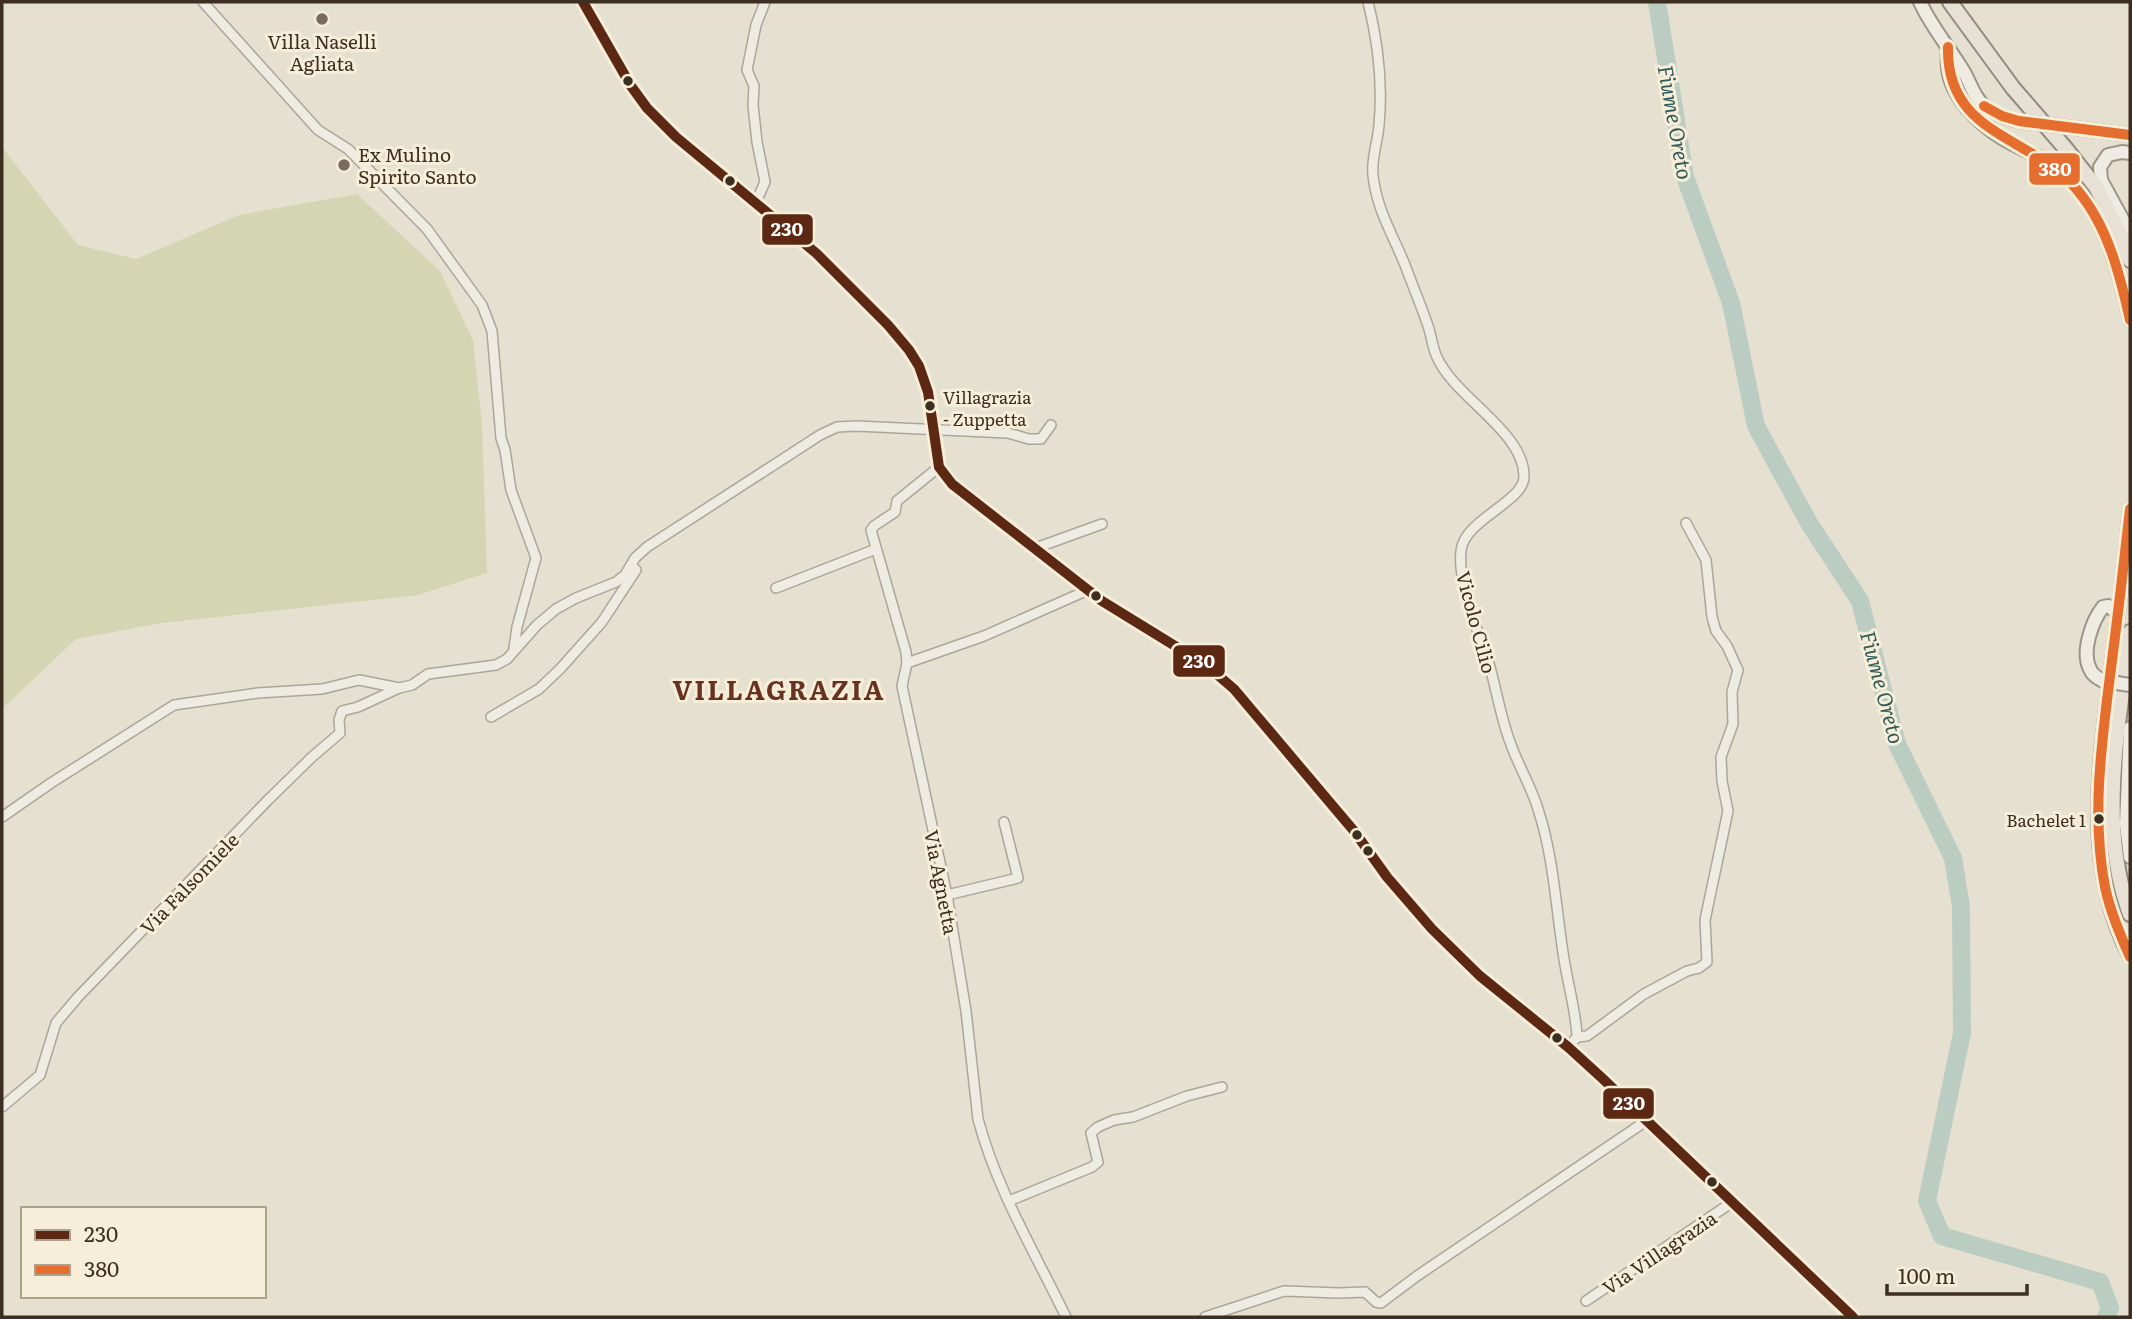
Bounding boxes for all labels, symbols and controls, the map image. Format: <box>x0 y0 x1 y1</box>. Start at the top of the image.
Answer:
marker: Villa Naselli Agliata <box>314 11 330 27</box>
place label: Villa Naselli Agliata <box>267 27 377 77</box>
water label: Fiume Oreto <box>1652 62 1702 182</box>
unlabelled marker <box>621 74 635 88</box>
place label: Ex Mulino Spirito Santo <box>358 140 477 190</box>
line badge: 380 <box>2028 152 2081 186</box>
text: 380 <box>2038 154 2072 182</box>
marker: Ex Mulino Spirito Santo <box>336 157 352 173</box>
unlabelled marker <box>723 174 737 188</box>
line badge: 230 <box>761 213 814 246</box>
text: 230 <box>771 214 804 242</box>
place label: Villagrazia - Zuppetta <box>943 384 1032 431</box>
marker: Villagrazia - Zuppetta <box>923 399 937 413</box>
street label: Vicolo Cilio <box>1450 568 1504 676</box>
unlabelled marker <box>1089 589 1103 603</box>
water label: Fiume Oreto <box>1854 627 1914 747</box>
line badge: 230 <box>1172 644 1226 678</box>
text: 230 <box>1183 646 1216 674</box>
district label: VILLAGRAZIA <box>673 669 885 708</box>
place label: Bachelet 1 <box>2006 807 2086 832</box>
marker: Bachelet 1 <box>2092 812 2106 826</box>
street label: Via Falsomiele <box>133 826 245 940</box>
street label: Via Agnetta <box>918 827 966 938</box>
unlabelled marker <box>1350 828 1364 842</box>
unlabelled marker <box>1361 844 1375 858</box>
unlabelled marker <box>1550 1031 1564 1045</box>
line badge: 230 <box>1602 1087 1655 1120</box>
text: 230 <box>1613 1088 1646 1116</box>
unlabelled marker <box>1705 1175 1719 1189</box>
street label: Via Villagrazia <box>1596 1203 1723 1301</box>
legend <box>21 1207 266 1298</box>
text: 230 <box>84 1217 118 1248</box>
text: 380 <box>84 1252 119 1283</box>
scale bar <box>1887 1252 2027 1296</box>
text: 100 m <box>1898 1259 1955 1290</box>

